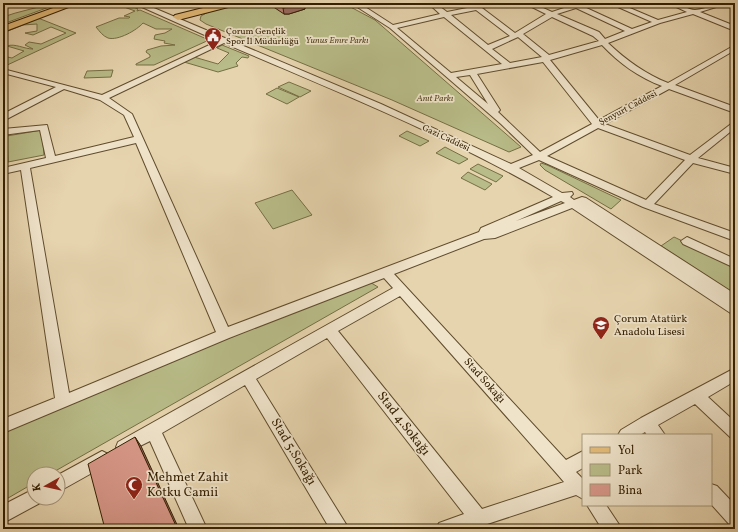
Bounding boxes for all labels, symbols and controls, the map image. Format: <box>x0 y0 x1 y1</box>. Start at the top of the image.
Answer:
place label: Çorum Gençlik Spor İl Müdürlüğü <box>226 25 299 48</box>
public building icon: Çorum Gençlik Spor İl Müdürlüğü <box>203 26 223 51</box>
park label: Yunus Emre Parkı <box>305 34 369 47</box>
street label: Şenyurt Caddesi <box>597 87 660 129</box>
park label: Anıt Parkı <box>416 92 453 105</box>
street label: Gazi Caddesi <box>420 121 472 155</box>
place label: Çorum Atatürk Anadolu Lisesi <box>614 312 687 340</box>
school or university icon: Çorum Atatürk Anadolu Lisesi <box>591 315 611 340</box>
street label: Stad Sokağı <box>460 355 508 407</box>
street label: Stad 4.Sokağı <box>372 388 434 460</box>
street label: Stad 5.Sokağı <box>266 415 320 489</box>
legend <box>582 434 712 506</box>
text: Yol <box>618 443 635 459</box>
text: Park <box>618 463 643 479</box>
north arrow <box>26 466 66 506</box>
place label: Mehmet Zahit Kotku Camii <box>147 469 229 502</box>
mosque icon: Mehmet Zahit Kotku Camii <box>124 475 144 500</box>
text: K <box>30 482 46 492</box>
text: Bina <box>618 483 642 499</box>

